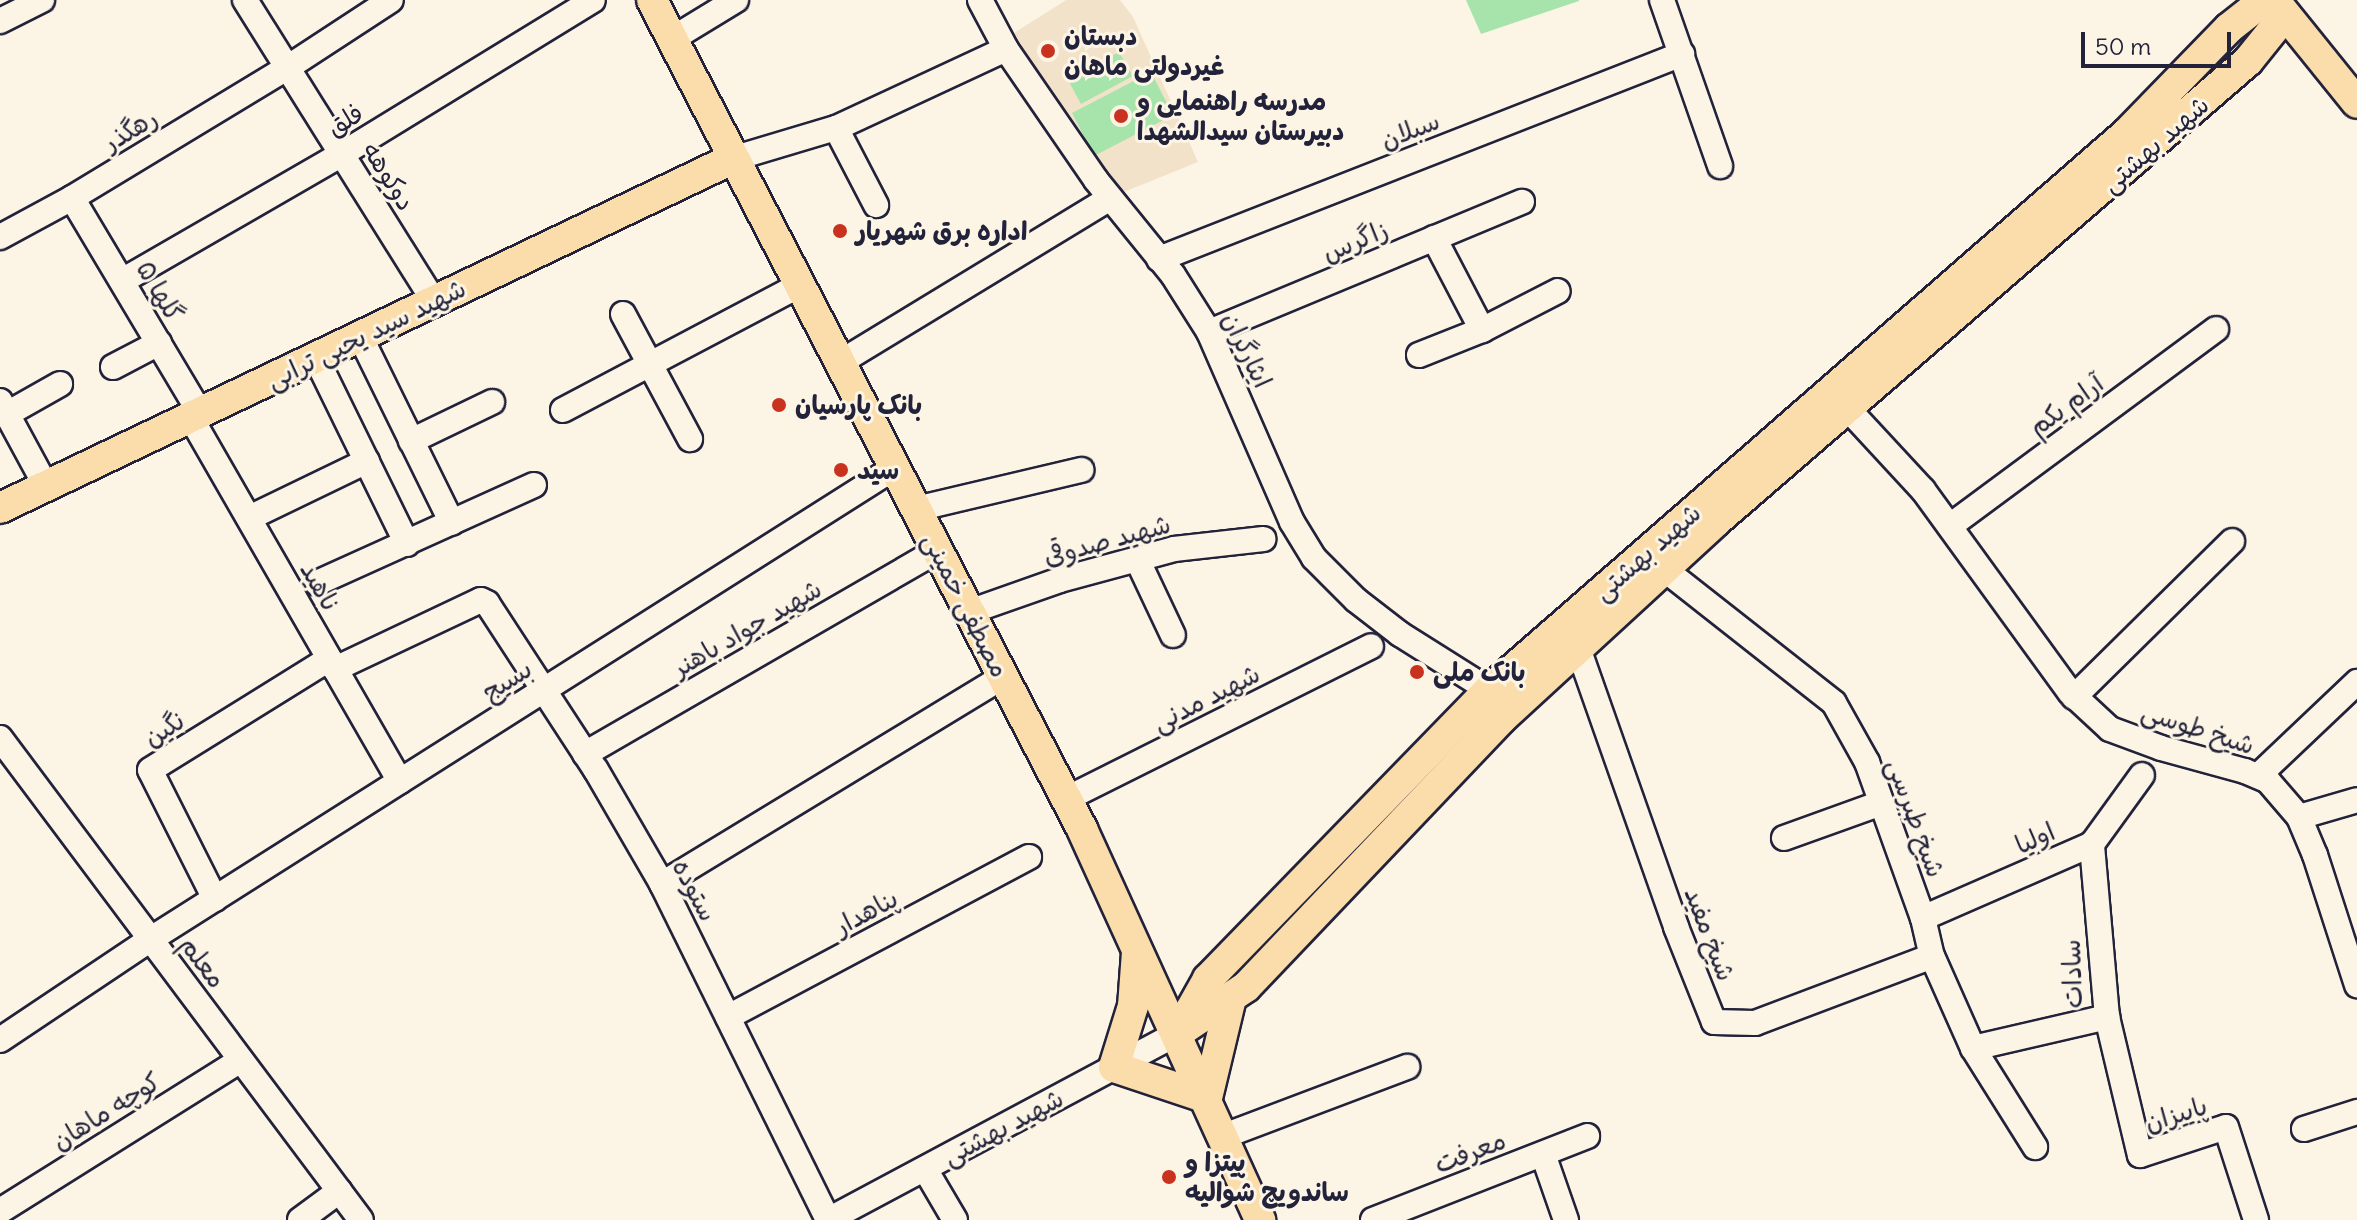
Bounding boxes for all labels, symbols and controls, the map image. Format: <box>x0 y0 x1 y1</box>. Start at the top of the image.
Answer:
scale bar <box>2085 16 2235 66</box>
place label: دبستان غیردولتی ماهان <box>1064 20 1224 82</box>
text: 50 m <box>2095 31 2151 61</box>
marker: دبستان غیردولتی ماهان <box>1039 42 1057 60</box>
place label: مدرسه راهنمایی و دبیرستان سیدالشهدا <box>1137 85 1344 146</box>
street label: شهید بهشتی <box>2095 89 2215 199</box>
street label: فلق <box>321 97 369 143</box>
street label: رهگذر <box>97 102 163 158</box>
street label: سبلان <box>1376 105 1444 155</box>
marker: مدرسه راهنمایی و دبیرستان سیدالشهدا <box>1112 107 1130 125</box>
street label: دوکوهه <box>356 136 422 216</box>
street label: زاگرس <box>1318 213 1392 269</box>
place label: اداره برق شهریار <box>856 215 1027 247</box>
marker: اداره برق شهریار <box>831 222 849 240</box>
street label: گلها ۵ <box>130 255 190 327</box>
street label: شهید سید یحیی ترابی <box>261 272 471 396</box>
street label: ایثارگران <box>1215 307 1279 393</box>
street label: آرام یکم <box>2023 368 2109 442</box>
place label: بانک پارسیان <box>795 389 922 421</box>
marker: بانک پارسیان <box>770 396 788 414</box>
place label: سید <box>857 454 899 486</box>
marker: سید <box>832 461 850 479</box>
street label: شهید بهشتی <box>1587 497 1707 607</box>
street label: شهید صدوقی <box>1040 508 1174 572</box>
street label: مصطفی خمینی <box>916 527 1016 683</box>
street label: ناهید <box>294 556 346 616</box>
street label: شهید جواد باهنر <box>667 573 827 683</box>
street label: بسیج <box>476 653 538 707</box>
place label: بانک ملی <box>1433 656 1525 688</box>
street label: شهید مدنی <box>1147 658 1265 738</box>
marker: بانک ملی <box>1408 663 1426 681</box>
street label: شیخ طوسی <box>2138 695 2258 761</box>
street label: نگین <box>138 705 190 753</box>
street label: شیخ طبرسی <box>1880 755 1952 881</box>
street label: اولیا <box>2010 816 2060 860</box>
street label: ستوده <box>666 854 724 926</box>
street label: پناهدار <box>829 882 903 942</box>
street label: شیخ مفید <box>1678 883 1742 985</box>
street label: معلم <box>173 930 233 994</box>
street label: سادات <box>2055 939 2089 1009</box>
street label: کوچه ماهان <box>46 1065 166 1157</box>
street label: شهید بهشتی <box>937 1082 1069 1172</box>
street label: پاییزان <box>2141 1090 2211 1138</box>
street label: معرفت <box>1430 1124 1510 1180</box>
place label: پیتزا و ساندویچ شوالیه <box>1185 1146 1349 1208</box>
marker: پیتزا و ساندویچ شوالیه <box>1160 1168 1178 1186</box>

